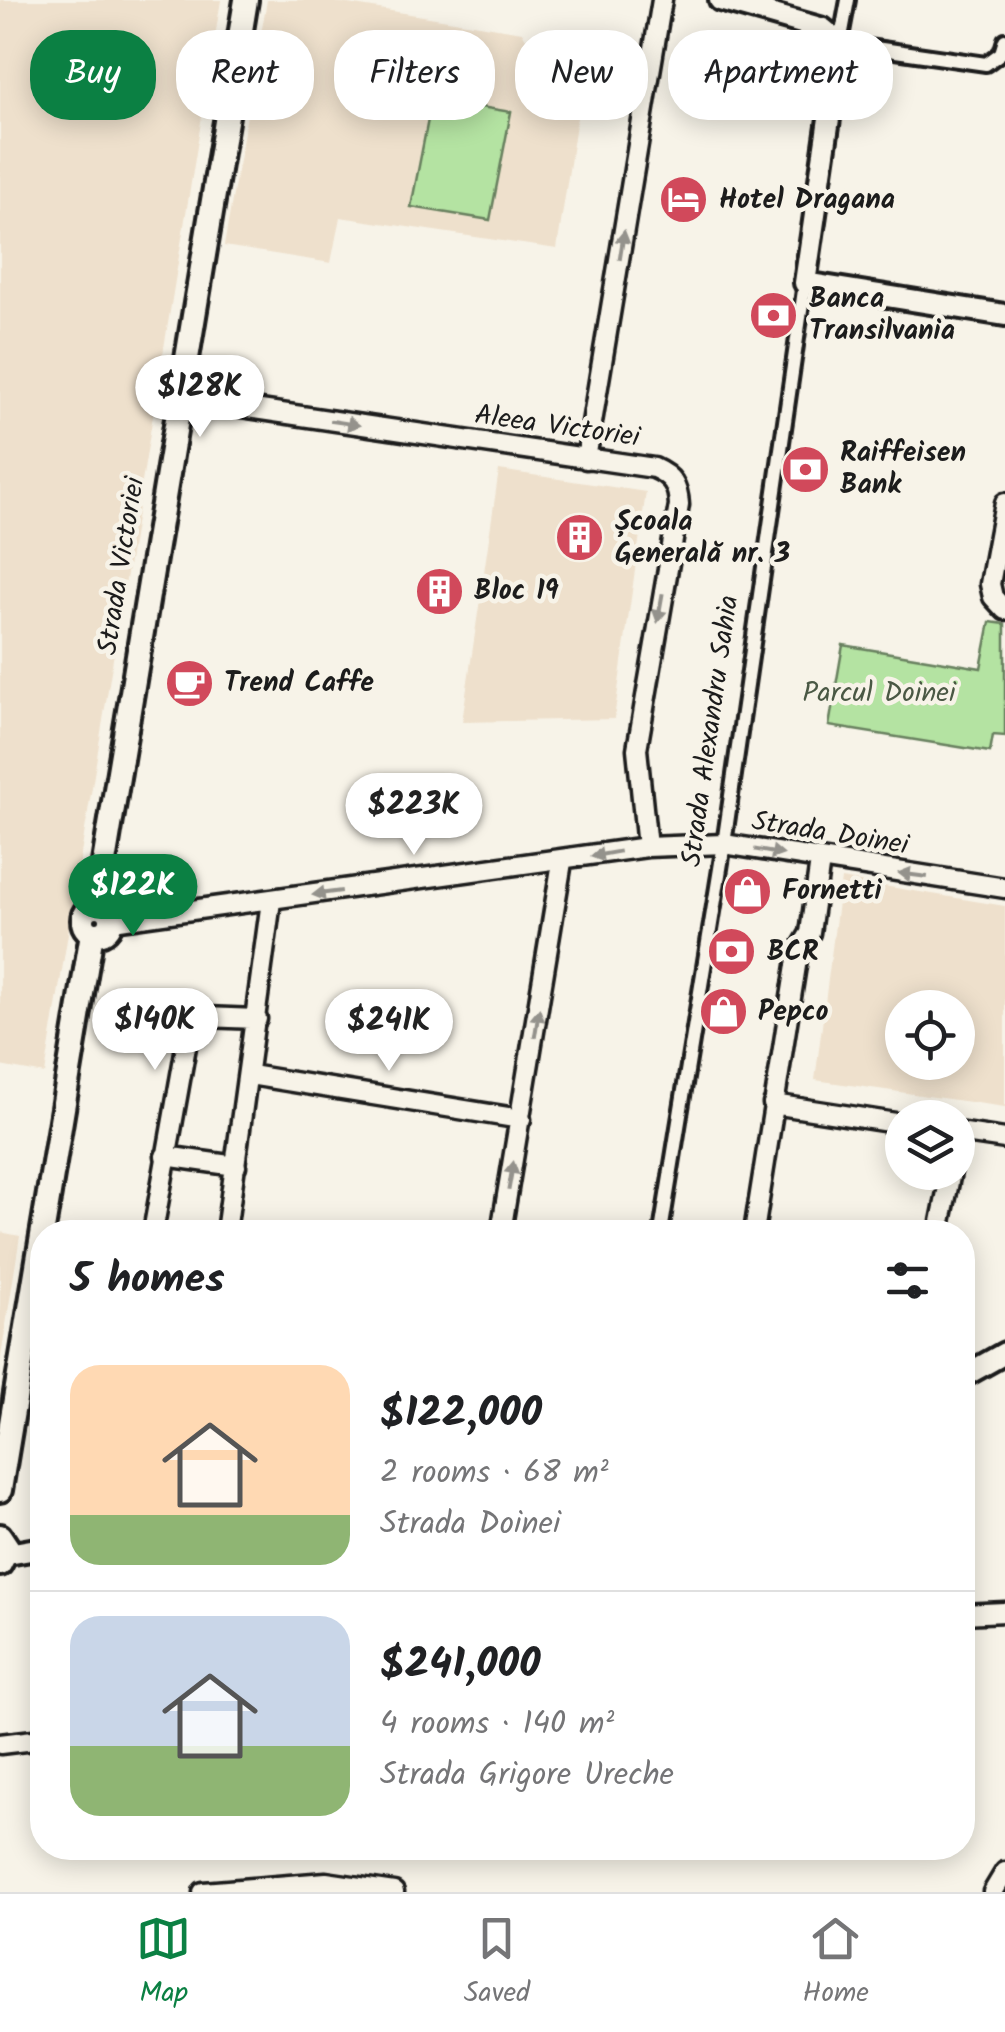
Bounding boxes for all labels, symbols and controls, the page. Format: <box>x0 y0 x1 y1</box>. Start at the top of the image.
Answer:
chip: Buy <box>30 30 156 120</box>
chip: Rent <box>176 30 314 120</box>
chip: Filters <box>334 30 495 120</box>
chip: New <box>515 30 648 120</box>
chip: Apartment <box>668 30 893 120</box>
hotel icon: Hotel Dragana <box>658 174 710 226</box>
place label: Hotel Dragana <box>719 178 895 223</box>
one-way arrow <box>615 228 631 260</box>
place label: Banca Transilvania <box>809 277 955 354</box>
bank icon: Banca Transilvania <box>748 289 800 341</box>
pin: $128K <box>130 355 270 440</box>
text: $128K <box>157 362 243 413</box>
street label: Aleea Victoriei <box>472 393 644 461</box>
one-way arrow <box>330 416 362 432</box>
place label: Raiffeisen Bank <box>840 431 966 508</box>
bank icon: Raiffeisen Bank <box>779 443 831 495</box>
street label: Strada Victoriei <box>86 473 158 658</box>
place label: Școala Generală nr. 3 <box>615 500 790 577</box>
building icon: Școala Generală nr. 3 <box>554 512 606 564</box>
building icon: Bloc 19 <box>413 565 465 617</box>
place label: Bloc 19 <box>474 569 559 614</box>
street label: Strada Alexandru Sahia <box>670 592 752 870</box>
one-way arrow <box>652 593 667 624</box>
cafe icon: Trend Caffe <box>163 657 215 709</box>
place label: Trend Caffe <box>224 661 374 706</box>
park label: Parcul Doinei <box>802 671 957 716</box>
pin: $223K <box>344 773 484 858</box>
text: $223K <box>367 780 461 831</box>
street label: Strada Doinei <box>748 799 913 869</box>
one-way arrow <box>753 845 785 860</box>
one-way arrow <box>589 847 620 863</box>
pin: $122K <box>63 854 203 939</box>
text: $122K <box>90 861 176 912</box>
shop icon: Fornetti <box>721 865 773 917</box>
one-way arrow <box>896 866 928 882</box>
place label: Fornetti <box>782 869 883 914</box>
one-way arrow <box>311 885 342 901</box>
bank icon: BCR <box>706 926 758 978</box>
place label: BCR <box>767 930 819 975</box>
shop icon: Pepco <box>697 986 749 1038</box>
pin: $140K <box>85 988 225 1073</box>
pin: $241K <box>319 989 459 1074</box>
place label: Pepco <box>758 990 829 1035</box>
map controls <box>885 990 975 1190</box>
button: locate <box>885 990 975 1080</box>
text: $140K <box>114 995 196 1046</box>
text: $241K <box>347 996 431 1047</box>
one-way arrow <box>529 1007 545 1038</box>
button: layers <box>885 1100 975 1190</box>
one-way arrow <box>504 1160 519 1191</box>
text: 5 homes <box>70 1247 225 1314</box>
icon: filters <box>880 1253 935 1308</box>
text: $122,000 <box>380 1381 542 1448</box>
icon: home <box>150 1405 270 1525</box>
text: 2 rooms · 68 m² <box>380 1448 609 1499</box>
text: Strada Doinei <box>380 1499 561 1550</box>
text: $241,000 <box>380 1632 541 1699</box>
icon: home <box>150 1656 270 1776</box>
text: 4 rooms · 140 m² <box>380 1699 614 1750</box>
text: Strada Grigore Ureche <box>380 1750 674 1801</box>
tab: Map <box>136 1911 191 2016</box>
tab: Saved <box>464 1911 530 2016</box>
tab: Home <box>802 1911 869 2016</box>

